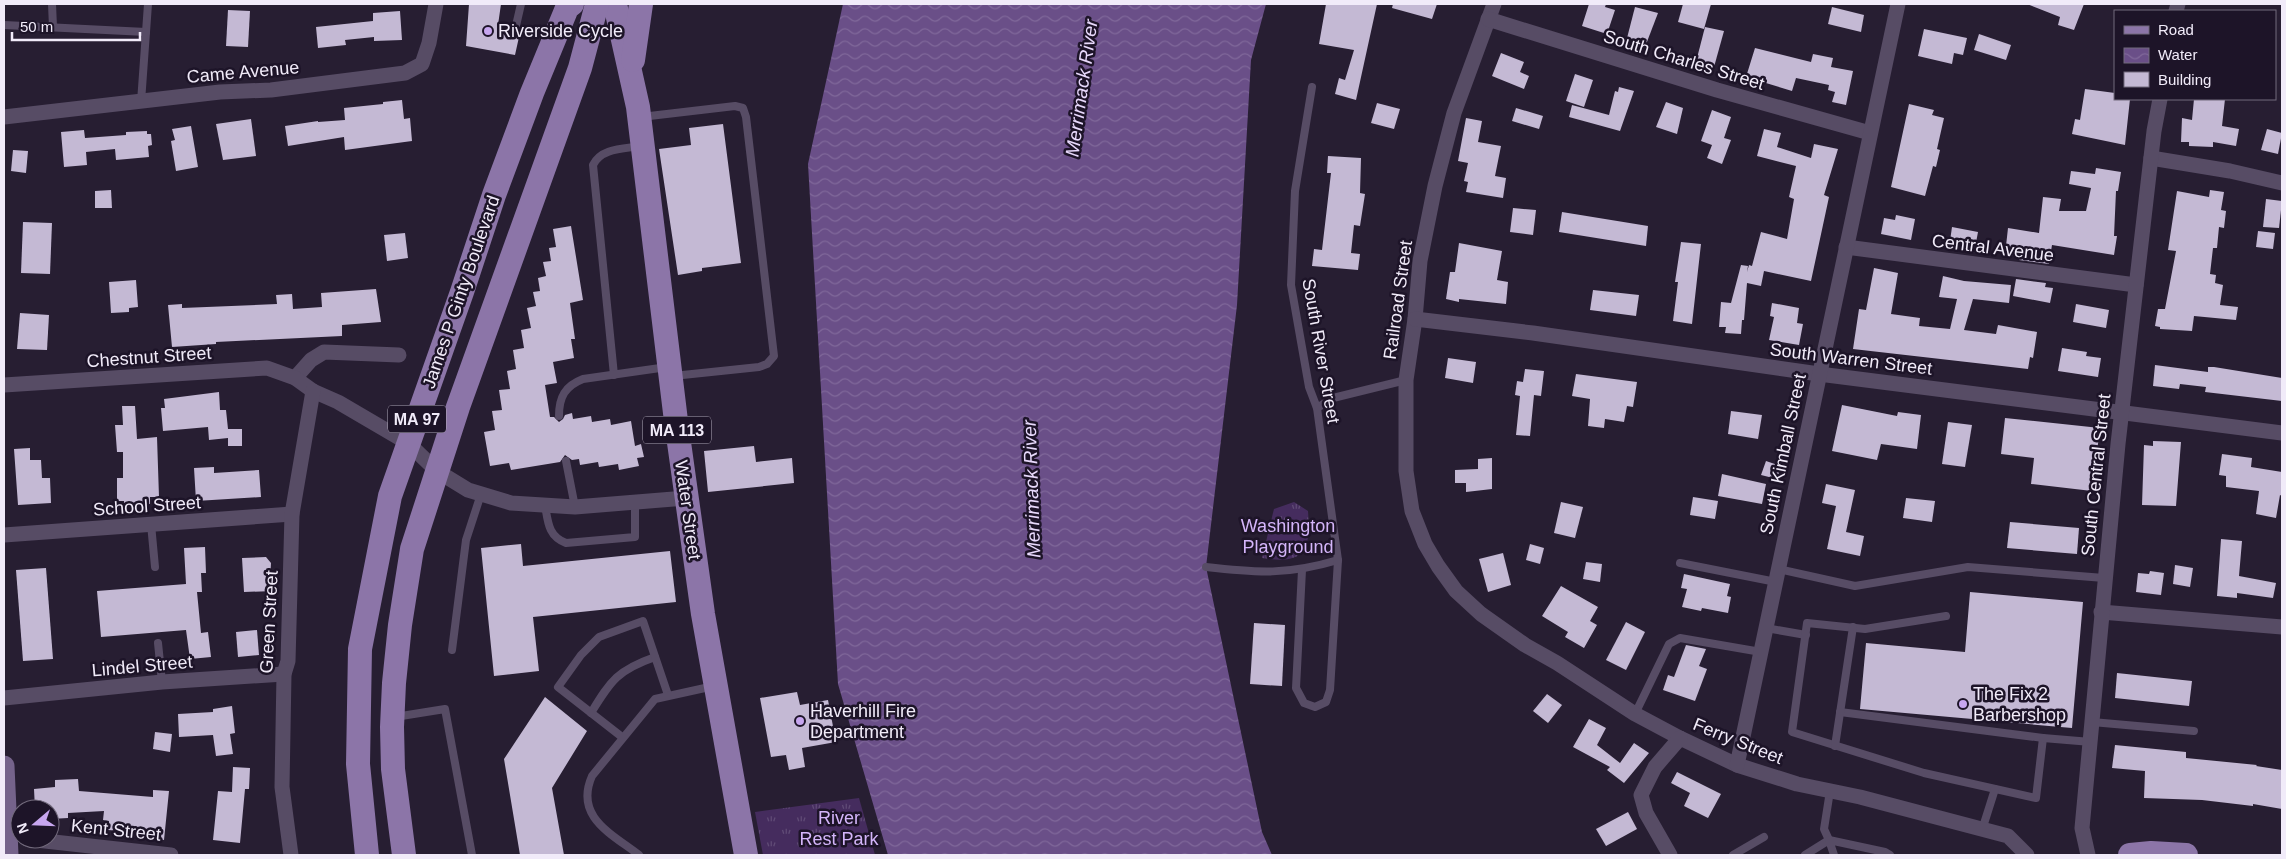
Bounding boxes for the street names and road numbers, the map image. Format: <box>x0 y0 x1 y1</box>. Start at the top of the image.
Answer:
street label: South Charles Street <box>1601 26 1767 94</box>
street label: Came Avenue <box>186 57 300 87</box>
street label: James P Ginty Boulevard <box>419 193 503 391</box>
street label: Central Avenue <box>1931 231 2055 265</box>
street label: Railroad Street <box>1380 239 1416 361</box>
street label: South River Street <box>1298 277 1344 425</box>
street label: South Warren Street <box>1769 339 1933 379</box>
street label: Chestnut Street <box>86 343 212 371</box>
street label: South Kimball Street <box>1756 372 1810 536</box>
street label: South Central Street <box>2078 393 2114 557</box>
road number: MA 97 <box>388 406 446 432</box>
road number: MA 113 <box>643 416 711 444</box>
street label: Water Street <box>671 459 705 561</box>
street label: School Street <box>92 492 202 520</box>
street label: Green Street <box>256 570 282 674</box>
street label: Lindel Street <box>91 652 193 680</box>
street label: Ferry Street <box>1690 714 1786 768</box>
street label: Kent Street <box>70 815 162 845</box>

